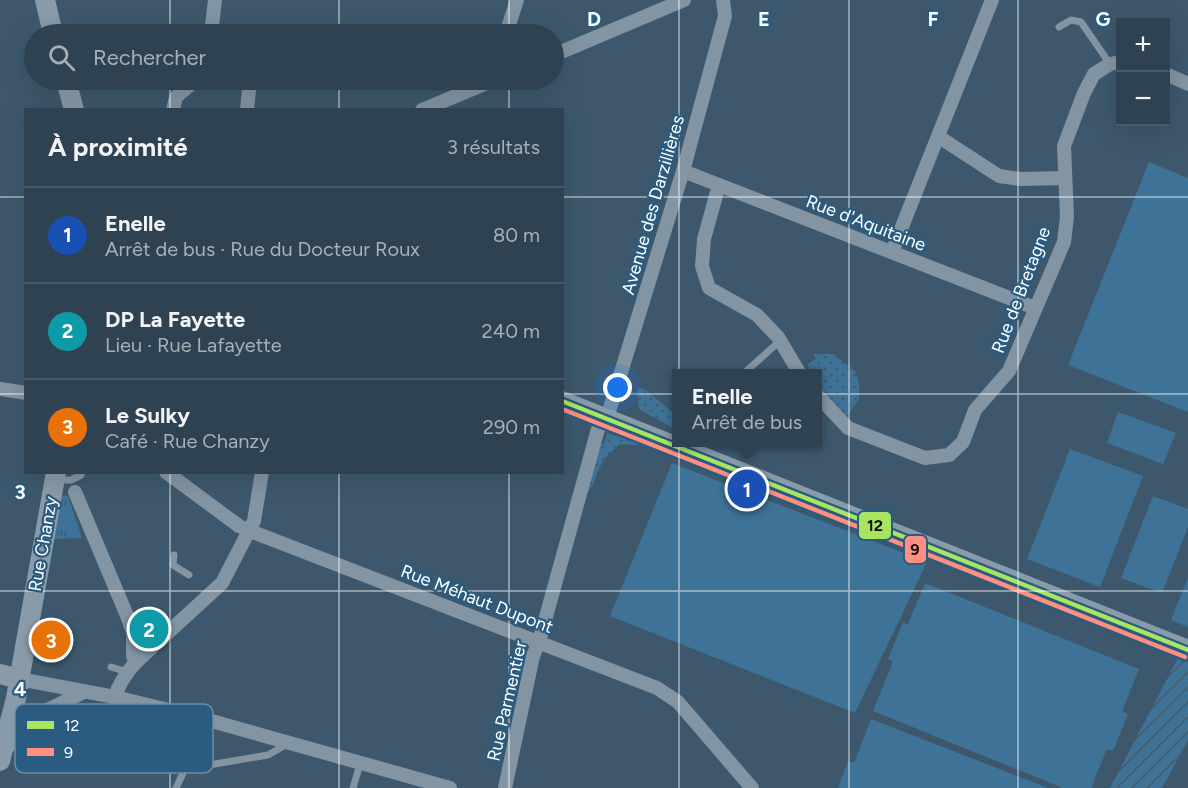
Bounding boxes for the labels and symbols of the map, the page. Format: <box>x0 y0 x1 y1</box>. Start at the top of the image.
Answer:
text: D <box>587 7 601 31</box>
text: E <box>758 7 770 31</box>
text: F <box>927 7 939 31</box>
text: G <box>1096 7 1111 31</box>
street label: Avenue des Darzillières <box>617 113 689 297</box>
street label: Rue d'Aquitaine <box>803 190 929 256</box>
street label: Rue de Bretagne <box>987 223 1055 356</box>
your location <box>603 373 632 402</box>
pin: 1 <box>728 466 766 512</box>
text: 3 <box>14 480 26 504</box>
street label: Rue Chanzy <box>24 494 62 593</box>
line badge: 12 <box>858 511 892 540</box>
text: 12 <box>867 516 883 535</box>
line badge: 9 <box>904 535 927 564</box>
text: 9 <box>910 540 920 559</box>
street label: Rue Méhaut Dupont <box>398 560 557 638</box>
pin: 2 <box>130 606 168 652</box>
pin: 3 <box>32 618 70 662</box>
street label: Rue Parmentier <box>482 639 532 763</box>
text: 4 <box>14 677 27 701</box>
legend <box>15 704 213 773</box>
text: 12 <box>64 716 80 735</box>
text: 9 <box>64 743 73 762</box>

